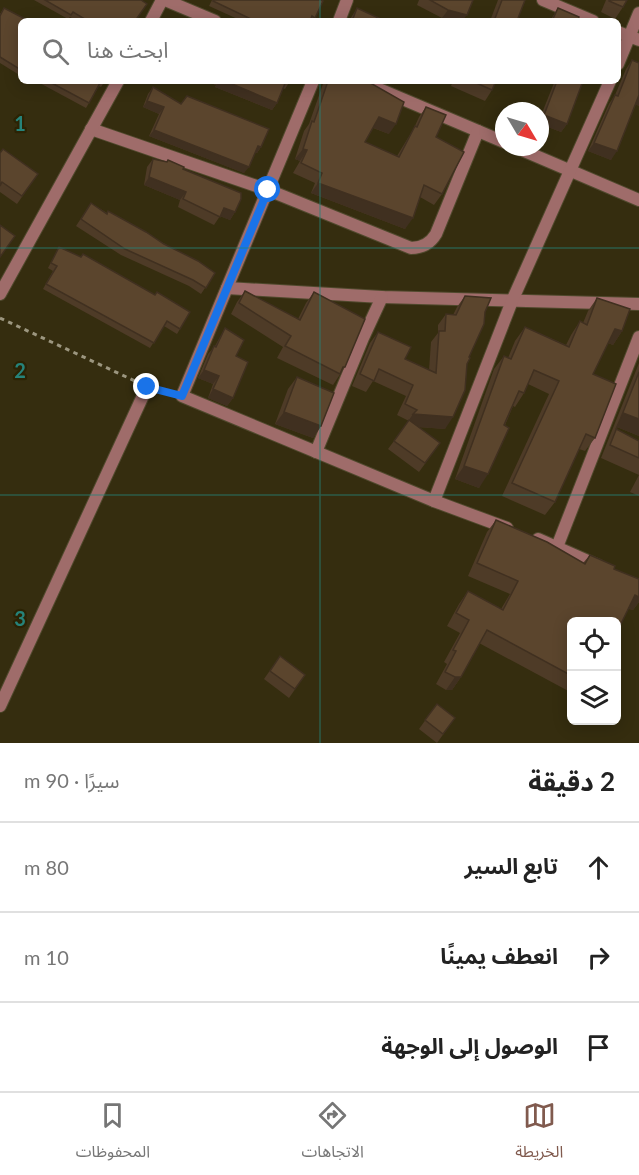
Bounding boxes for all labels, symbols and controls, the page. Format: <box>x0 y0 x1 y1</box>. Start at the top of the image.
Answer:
search box <box>18 18 621 84</box>
icon: search <box>39 35 72 68</box>
text: ابحث هنا <box>87 36 168 63</box>
north arrow <box>495 102 549 156</box>
text: 1 <box>14 111 26 135</box>
route start <box>254 176 280 202</box>
text: 2 <box>14 358 26 382</box>
route end <box>133 373 159 399</box>
text: 3 <box>14 606 26 630</box>
map controls <box>567 617 621 725</box>
button: locate <box>567 617 621 671</box>
button: layers <box>567 671 621 725</box>
text: 2 دقيقة <box>528 765 615 797</box>
text: سيرًا · 90 m <box>24 768 120 792</box>
icon: ahead <box>582 851 615 884</box>
text: تابع السير <box>464 852 558 879</box>
text: 80 m <box>24 855 69 879</box>
icon: right <box>582 941 615 974</box>
text: انعطف يمينًا <box>440 942 558 969</box>
text: 10 m <box>24 945 69 969</box>
icon: arrive <box>582 1031 615 1064</box>
text: الوصول إلى الوجهة <box>381 1032 558 1059</box>
tab: المحفوظات <box>76 1099 150 1169</box>
tab: الاتجاهات <box>301 1099 364 1169</box>
tab: الخريطة <box>515 1099 563 1169</box>

